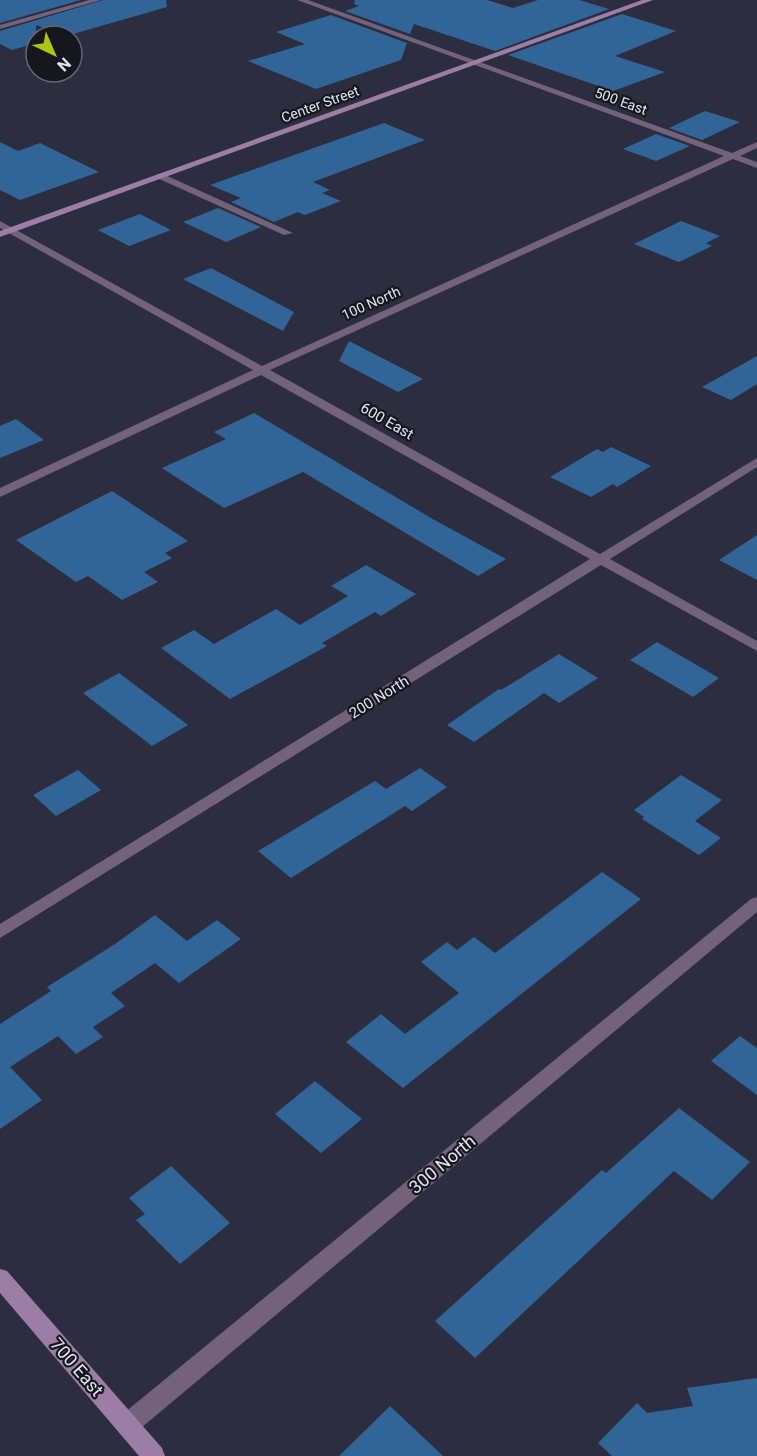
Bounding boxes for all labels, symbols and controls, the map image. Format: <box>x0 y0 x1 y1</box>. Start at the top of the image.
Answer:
north arrow <box>24 24 84 84</box>
text: N <box>53 54 75 75</box>
street label: Center Street <box>279 82 361 125</box>
street label: 500 East <box>593 84 650 118</box>
street label: 100 North <box>339 283 403 323</box>
street label: 600 East <box>357 399 417 443</box>
street label: 200 North <box>346 672 412 722</box>
street label: 300 North <box>405 1130 479 1198</box>
street label: 700 East <box>46 1334 108 1400</box>

